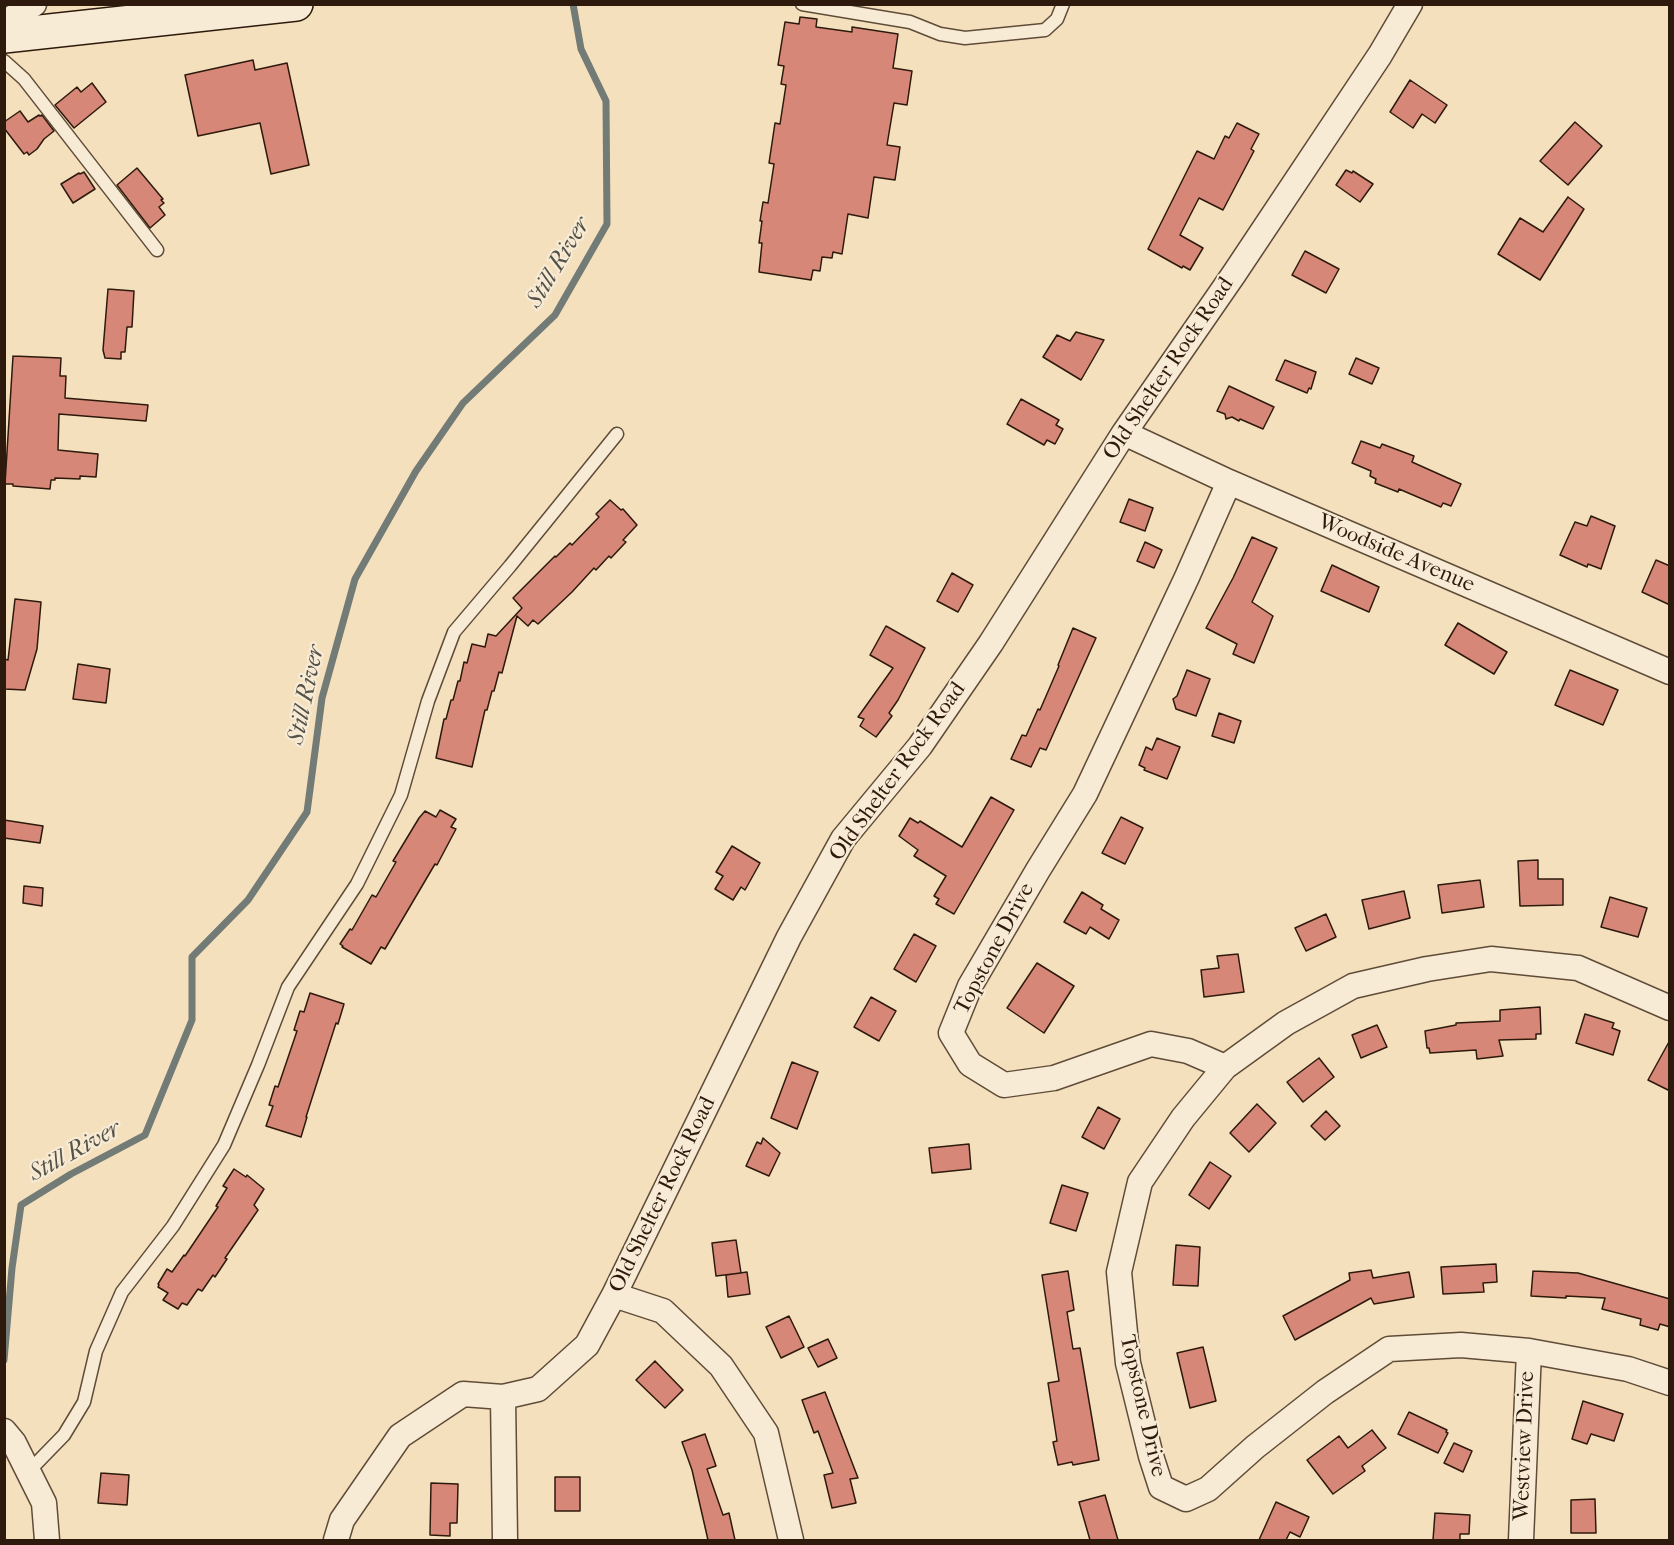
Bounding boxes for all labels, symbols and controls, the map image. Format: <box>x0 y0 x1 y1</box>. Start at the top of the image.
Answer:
water label: Still River <box>521 213 597 313</box>
street label: Old Shelter Rock Road <box>1098 273 1240 465</box>
street label: Woodside Avenue <box>1314 509 1478 599</box>
water label: Still River <box>282 643 332 747</box>
street label: Old Shelter Rock Road <box>824 677 972 867</box>
street label: Topstone Drive <box>949 879 1041 1019</box>
street label: Old Shelter Rock Road <box>604 1093 722 1297</box>
water label: Still River <box>24 1115 126 1189</box>
street label: Topstone Drive <box>1113 1332 1171 1480</box>
street label: Westview Drive <box>1509 1371 1541 1521</box>

